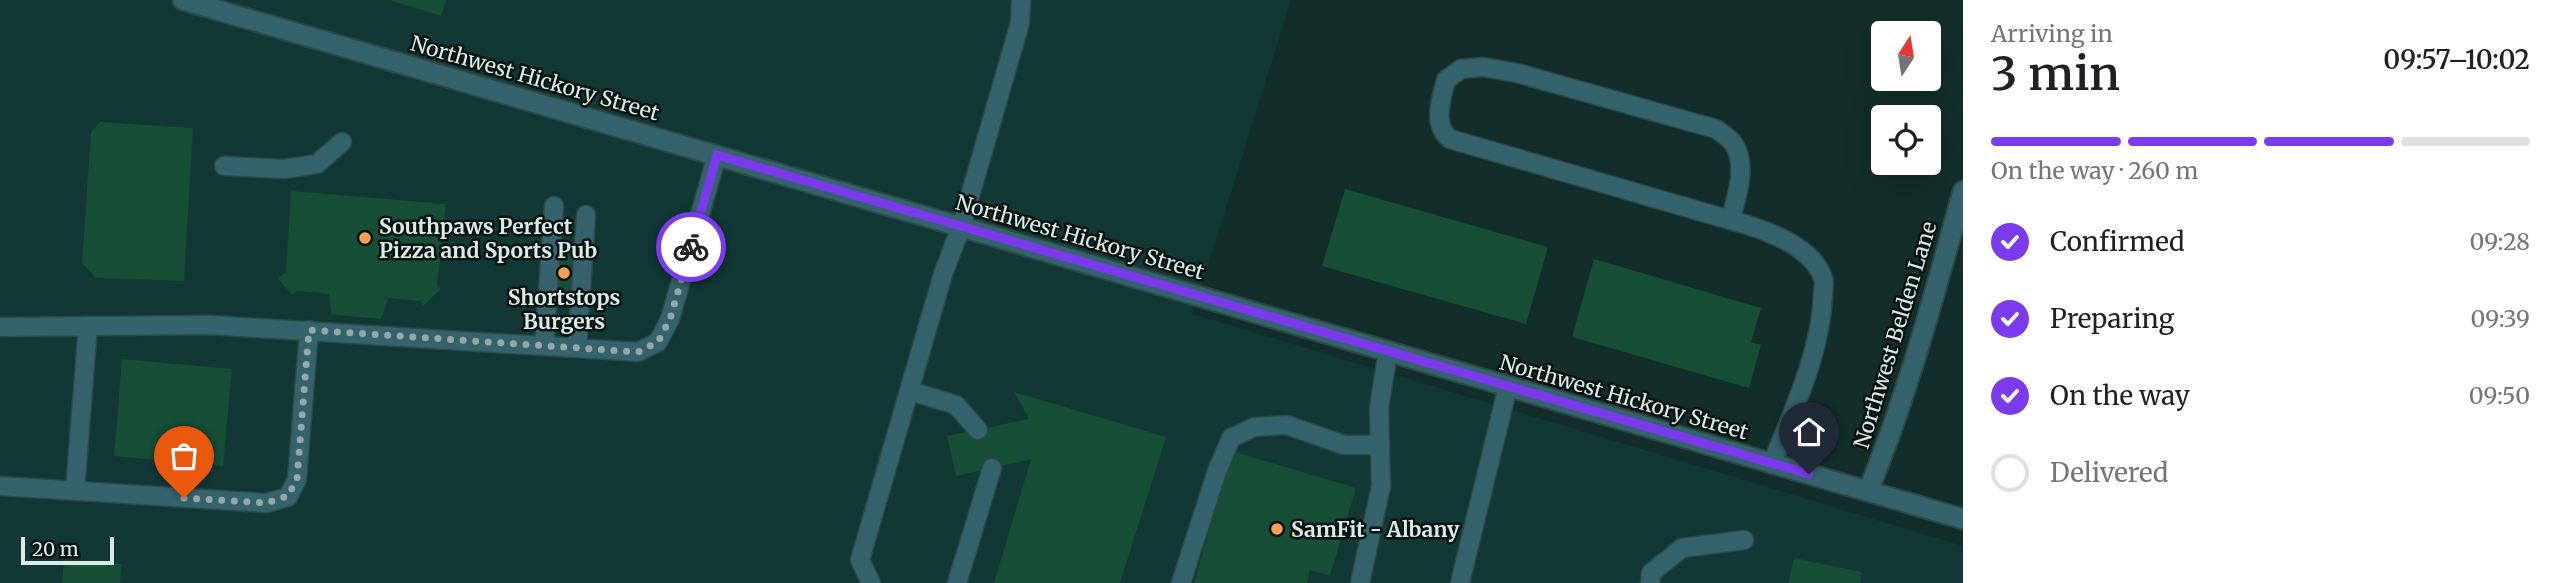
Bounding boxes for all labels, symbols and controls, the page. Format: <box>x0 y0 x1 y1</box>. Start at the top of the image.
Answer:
text: Arriving in <box>1991 19 2113 48</box>
north arrow <box>1871 21 1941 91</box>
map controls <box>1871 21 1941 175</box>
street label: Northwest Hickory Street <box>408 30 662 126</box>
text: 09:57–10:02 <box>2383 43 2530 76</box>
text: 3 min <box>1991 45 2120 103</box>
button: locate <box>1871 105 1941 175</box>
text: On the way · 260 m <box>1991 156 2198 185</box>
street label: Northwest Hickory Street <box>953 189 1207 285</box>
courier <box>656 212 726 282</box>
place label: Southpaws Perfect Pizza and Sports Pub <box>379 213 597 264</box>
street label: Northwest Belden Lane <box>1848 218 1942 452</box>
icon: check <box>1991 223 2029 261</box>
text: Confirmed <box>2050 225 2185 258</box>
text: 09:28 <box>2469 227 2530 256</box>
icon: bike <box>672 228 710 266</box>
marker: Southpaws Perfect Pizza and Sports Pub <box>357 230 373 246</box>
marker: Shortstops Burgers <box>556 265 572 281</box>
place label: Shortstops Burgers <box>508 284 621 335</box>
icon: check <box>1991 300 2029 338</box>
text: Preparing <box>2050 302 2174 335</box>
text: 09:39 <box>2470 304 2530 333</box>
street label: Northwest Hickory Street <box>1497 349 1751 445</box>
icon: check <box>1991 377 2029 415</box>
text: On the way <box>2050 379 2190 412</box>
text: 09:50 <box>2469 381 2530 410</box>
pin <box>1779 402 1839 474</box>
icon: home <box>1790 413 1828 451</box>
pin <box>154 426 214 498</box>
icon: bag <box>165 437 203 475</box>
text: Delivered <box>2050 456 2169 489</box>
place label: SamFit - Albany <box>1291 516 1460 543</box>
marker: SamFit - Albany <box>1269 521 1285 537</box>
scale bar <box>21 534 114 566</box>
text: 20 m <box>32 537 79 561</box>

